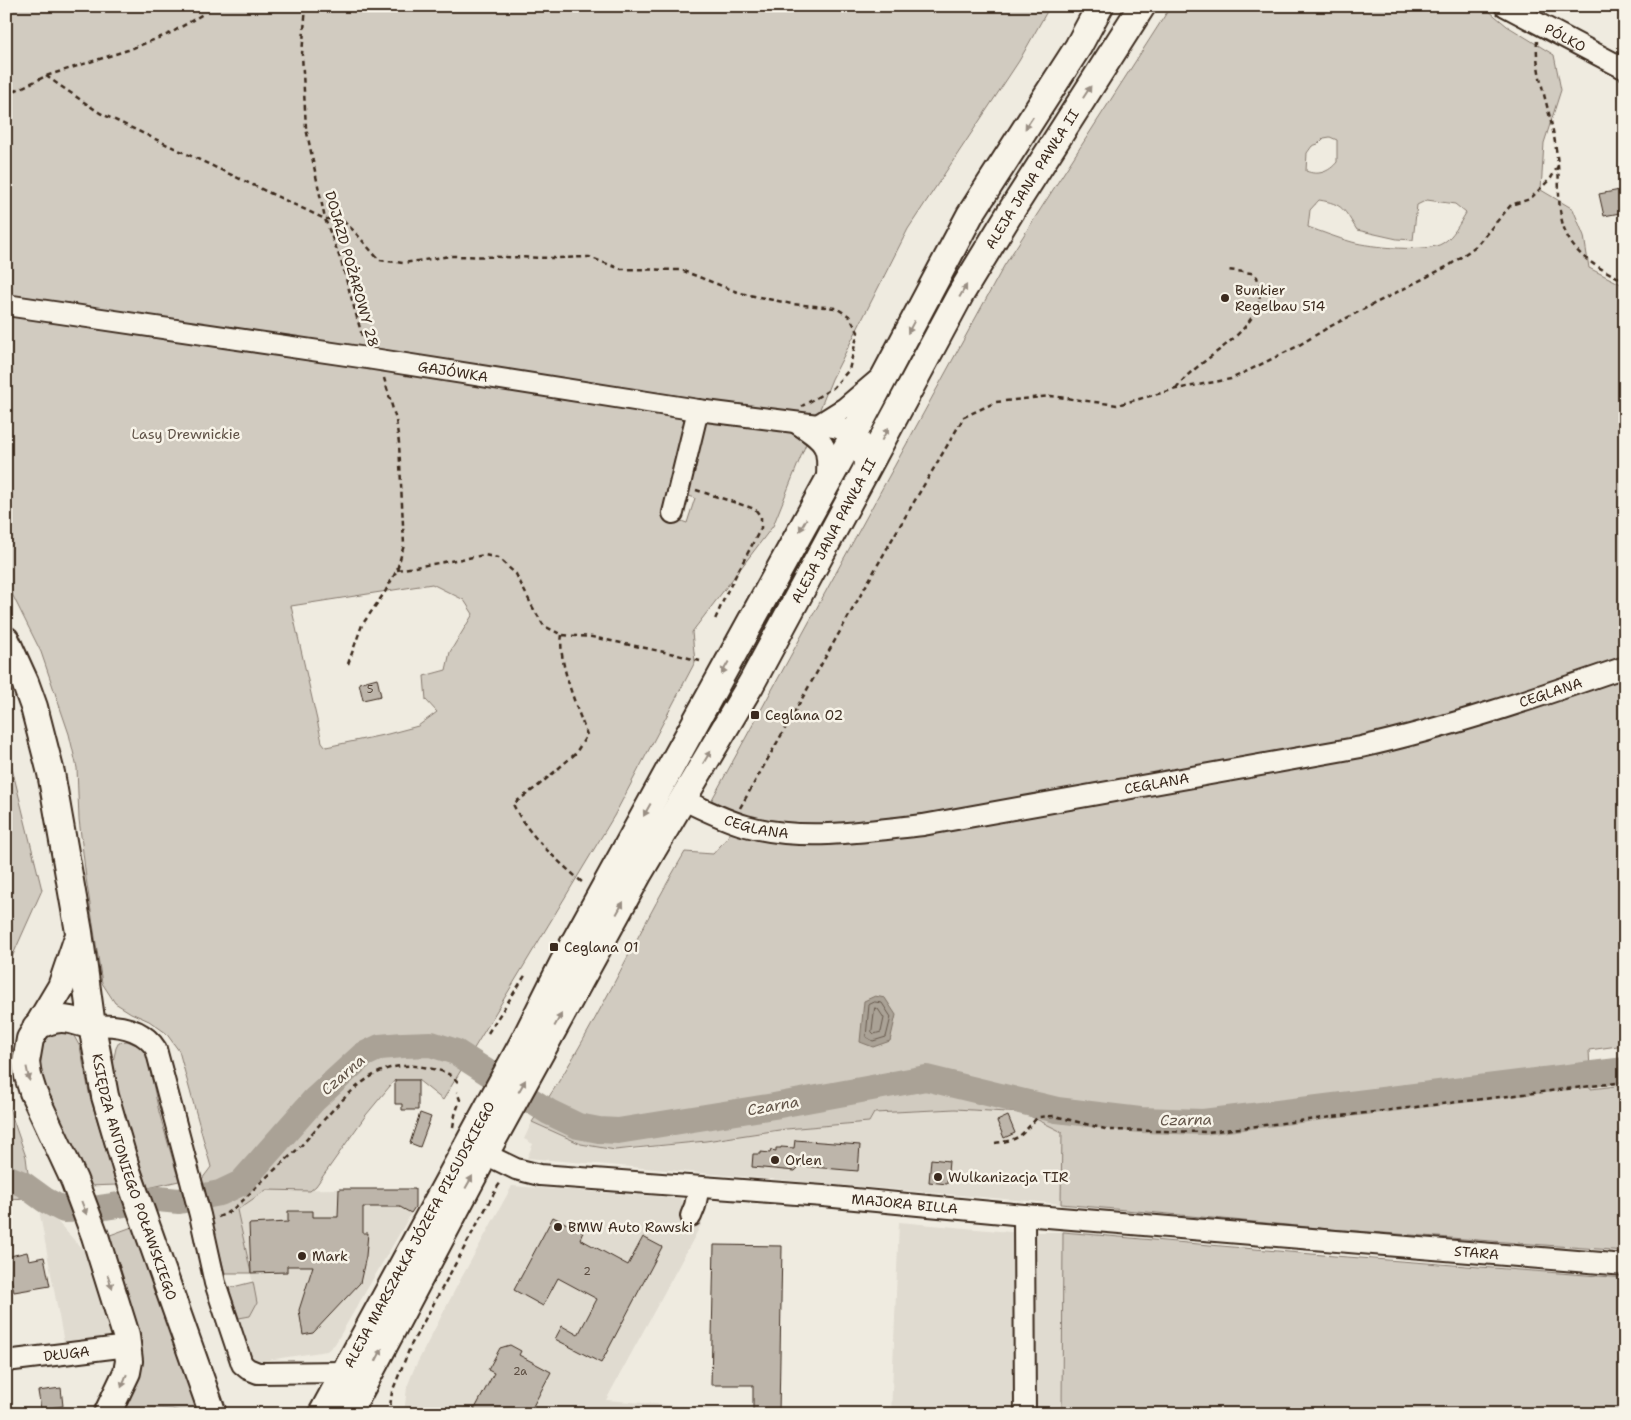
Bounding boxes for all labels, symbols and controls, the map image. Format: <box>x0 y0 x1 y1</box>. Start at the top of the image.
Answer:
street label: PÓLKO <box>1541 19 1589 56</box>
one-way arrow <box>1082 86 1092 99</box>
street label: ALEJA JANA PAWŁA II <box>981 106 1083 252</box>
one-way arrow <box>1024 116 1034 129</box>
street label: DOJAZD POŻAROWY 28 <box>321 189 383 349</box>
place label: Bunkier Regelbau 514 <box>1235 281 1325 315</box>
one-way arrow <box>958 284 967 297</box>
marker: Bunkier Regelbau 514 <box>1219 292 1231 304</box>
one-way arrow <box>907 319 915 334</box>
street label: GAJÓWKA <box>417 357 490 386</box>
park label: Lasy Drewnickie <box>132 425 240 443</box>
one-way arrow <box>881 426 889 441</box>
street label: ALEJA JANA PAWŁA II <box>787 455 880 606</box>
one-way arrow <box>799 518 807 533</box>
one-way arrow <box>721 660 729 675</box>
street label: CEGLANA <box>1517 673 1585 711</box>
house number: 5 <box>367 682 374 697</box>
place label: Ceglana 02 <box>765 706 843 724</box>
marker: Ceglana 02 <box>749 709 761 721</box>
one-way arrow <box>703 751 712 764</box>
street label: CEGLANA <box>1123 769 1191 798</box>
one-way arrow <box>642 803 651 817</box>
street label: CEGLANA <box>722 810 789 842</box>
one-way arrow <box>615 902 624 915</box>
place label: Ceglana 01 <box>564 938 639 956</box>
marker: Ceglana 01 <box>548 941 560 953</box>
one-way arrow <box>554 1013 563 1026</box>
water label: Czarna <box>317 1050 369 1100</box>
street label: KSIĘDZA ANTONIEGO POŁAWSKIEGO <box>88 1052 181 1303</box>
one-way arrow <box>24 1066 32 1081</box>
one-way arrow <box>518 1079 526 1093</box>
water label: Czarna <box>746 1092 800 1120</box>
street label: ALEJA MARSZAŁKA JÓZEFA PIŁSUDSKIEGO <box>340 1098 499 1371</box>
water label: Czarna <box>1160 1110 1212 1130</box>
place label: Orlen <box>785 1151 822 1169</box>
marker: Orlen <box>769 1154 781 1166</box>
place label: Wulkanizacja TIR <box>948 1168 1069 1186</box>
marker: Wulkanizacja TIR <box>932 1171 944 1183</box>
one-way arrow <box>465 1175 474 1189</box>
street label: MAJORA BILLA <box>851 1190 959 1218</box>
one-way arrow <box>80 1201 88 1216</box>
place label: BMW Auto Rawski <box>568 1218 693 1236</box>
marker: BMW Auto Rawski <box>552 1221 564 1233</box>
street label: STARA <box>1453 1242 1500 1263</box>
place label: Mark <box>312 1247 348 1265</box>
marker: Mark <box>296 1250 308 1262</box>
house number: 2 <box>583 1264 591 1279</box>
one-way arrow <box>106 1275 114 1290</box>
street label: DŁUGA <box>42 1342 91 1365</box>
one-way arrow <box>375 1348 383 1362</box>
house number: 2a <box>513 1364 527 1379</box>
one-way arrow <box>119 1374 127 1388</box>

